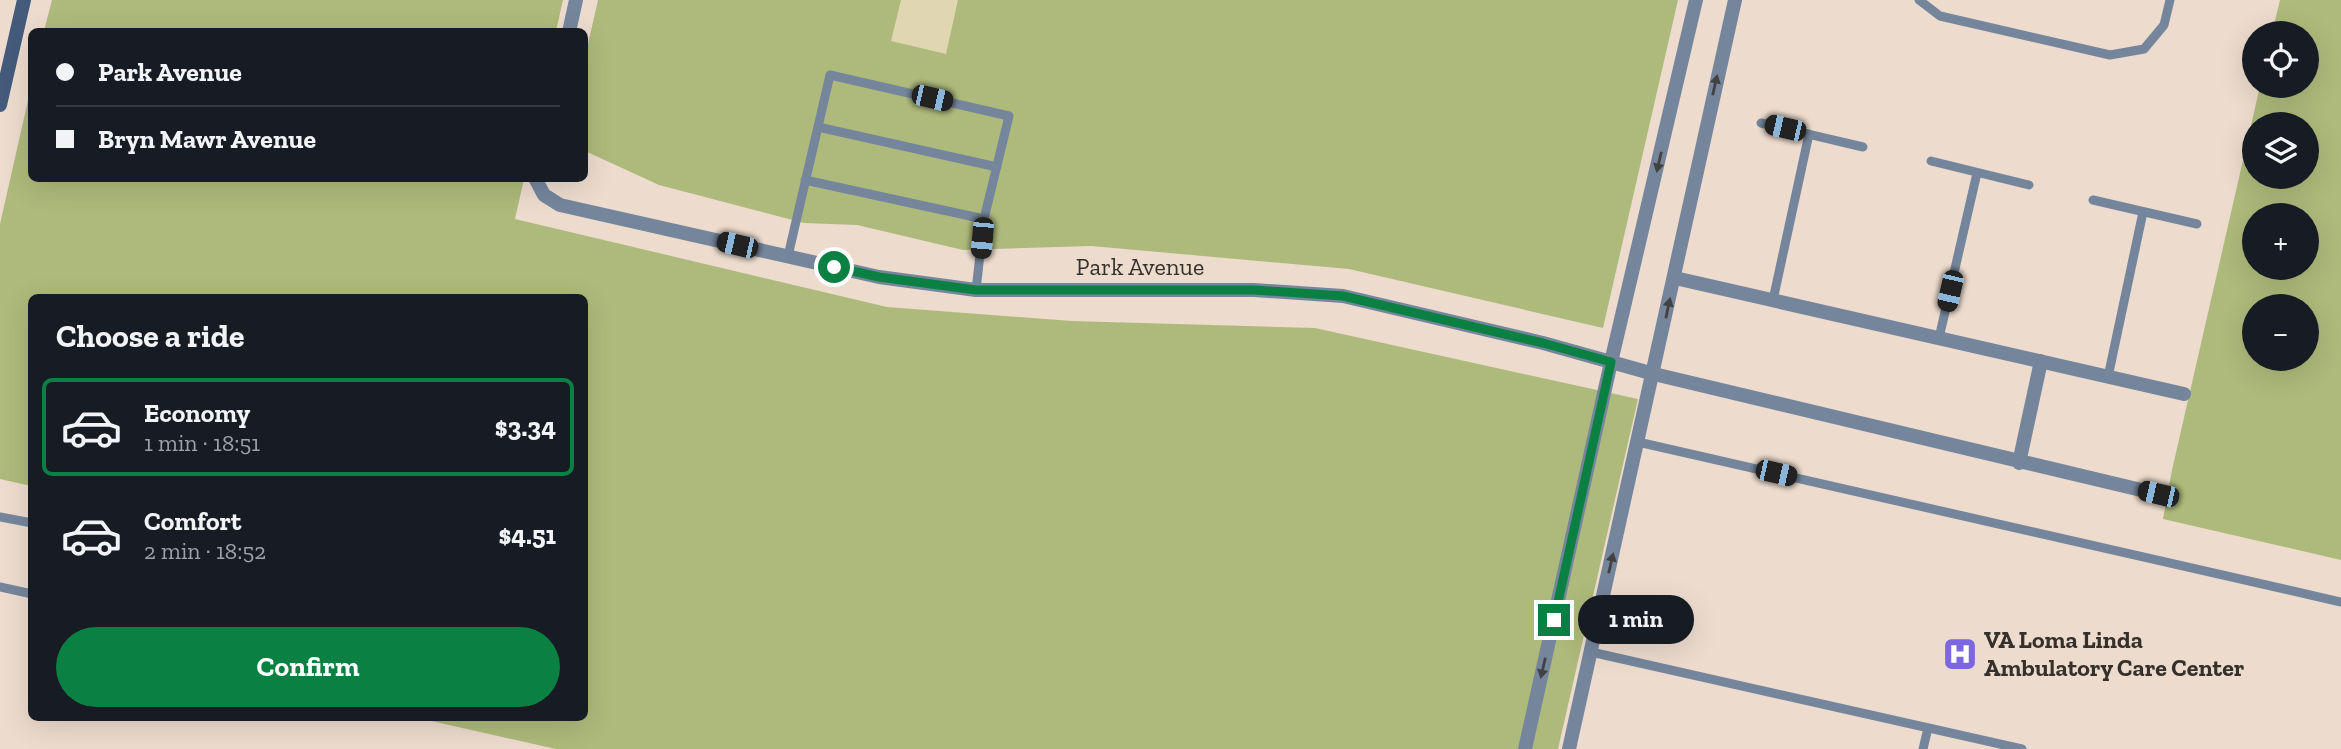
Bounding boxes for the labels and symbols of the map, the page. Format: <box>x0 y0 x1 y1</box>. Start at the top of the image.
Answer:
one-way arrow <box>1710 74 1721 96</box>
car <box>910 83 955 113</box>
car <box>1763 113 1808 143</box>
one-way arrow <box>1653 151 1664 173</box>
car <box>970 216 995 260</box>
car <box>715 230 760 260</box>
route start <box>818 251 850 283</box>
street label: Park Avenue <box>1076 252 1204 281</box>
car <box>1936 268 1965 314</box>
one-way arrow <box>1663 297 1674 319</box>
car <box>1754 458 1799 488</box>
car <box>2136 479 2181 509</box>
one-way arrow <box>1606 552 1617 574</box>
callout: 1 min <box>1578 596 1694 644</box>
route end <box>1538 604 1570 636</box>
place label: VA Loma Linda Ambulatory Care Center <box>1984 625 2245 682</box>
hospital icon: VA Loma Linda Ambulatory Care Center <box>1941 635 1979 673</box>
one-way arrow <box>1538 657 1549 679</box>

